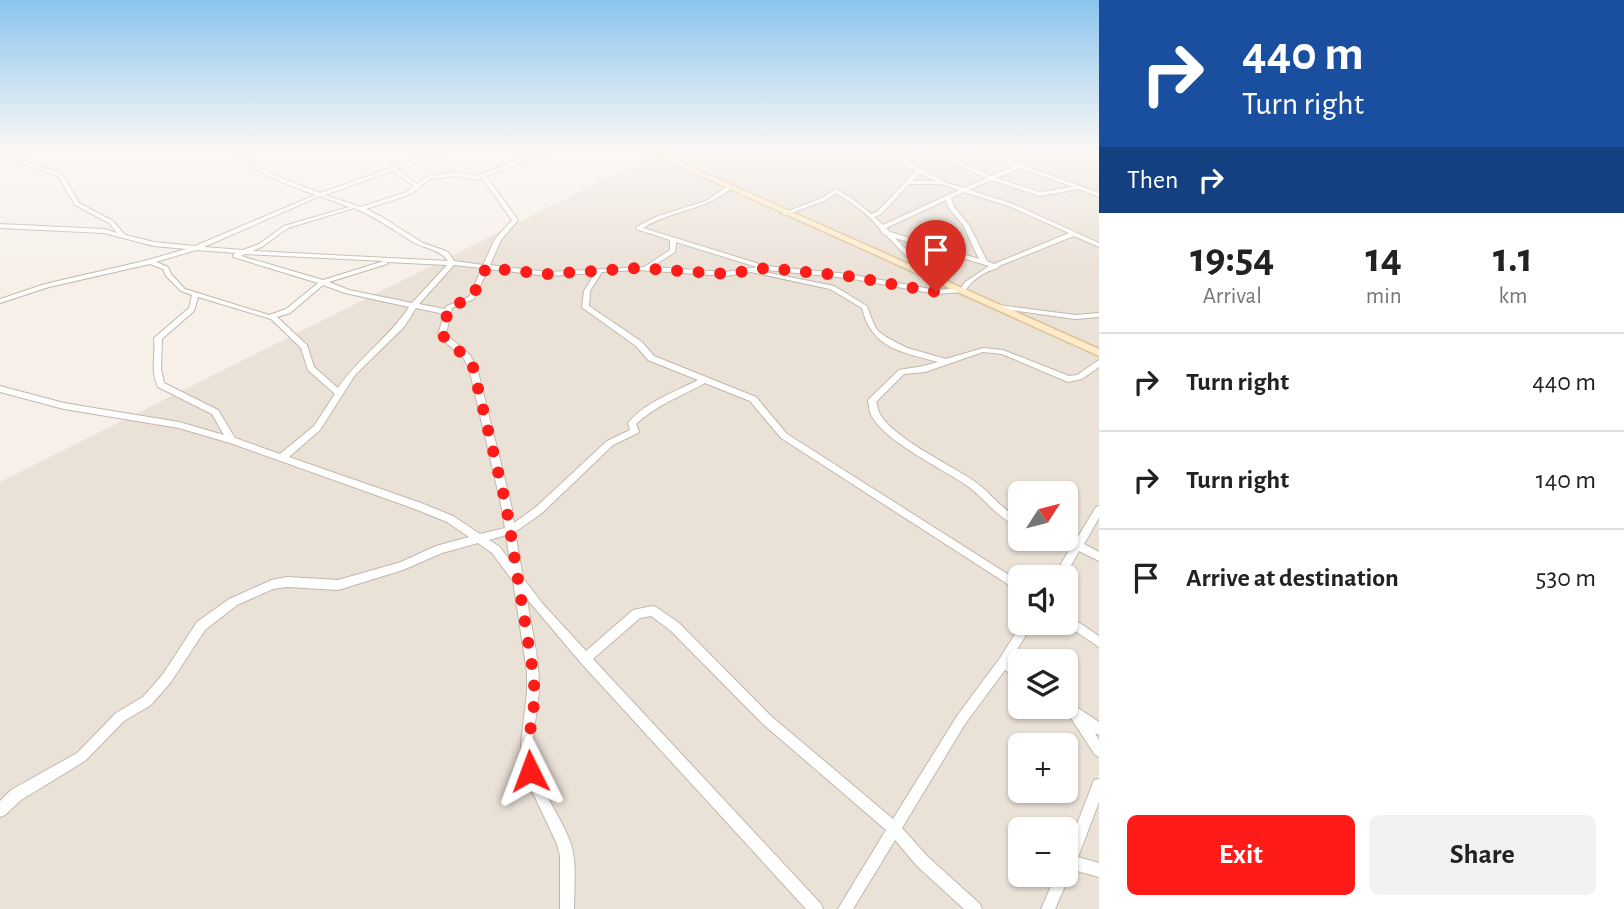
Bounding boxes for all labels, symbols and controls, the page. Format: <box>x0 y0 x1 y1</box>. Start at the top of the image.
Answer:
icon: right <box>1127 28 1218 119</box>
text: 440 m <box>1242 30 1364 79</box>
text: Turn right <box>1242 88 1364 120</box>
icon: right <box>1192 161 1230 199</box>
text: Then <box>1127 167 1178 193</box>
pin <box>906 220 966 292</box>
icon: arrive <box>917 231 955 269</box>
text: 19:54 <box>1190 237 1274 279</box>
text: 14 <box>1366 237 1402 279</box>
text: 1.1 <box>1493 237 1533 279</box>
text: Arrival <box>1203 285 1262 308</box>
text: min <box>1366 285 1402 308</box>
text: km <box>1498 285 1527 308</box>
icon: right <box>1127 363 1165 401</box>
text: Turn right <box>1186 369 1289 395</box>
text: 440 m <box>1532 369 1596 395</box>
icon: right <box>1127 461 1165 499</box>
text: Turn right <box>1186 467 1289 493</box>
text: 140 m <box>1536 467 1596 493</box>
north arrow <box>1008 481 1078 551</box>
map controls <box>1008 481 1078 887</box>
icon: arrive <box>1127 559 1165 597</box>
button: sound <box>1008 565 1078 635</box>
text: Arrive at destination <box>1186 565 1399 591</box>
text: 530 m <box>1536 565 1596 591</box>
button: layers <box>1008 649 1078 719</box>
button: + <box>1008 733 1078 803</box>
position arrow <box>493 734 567 808</box>
button: Exit <box>1127 815 1355 895</box>
button: Share <box>1369 815 1596 895</box>
button: − <box>1008 817 1078 887</box>

